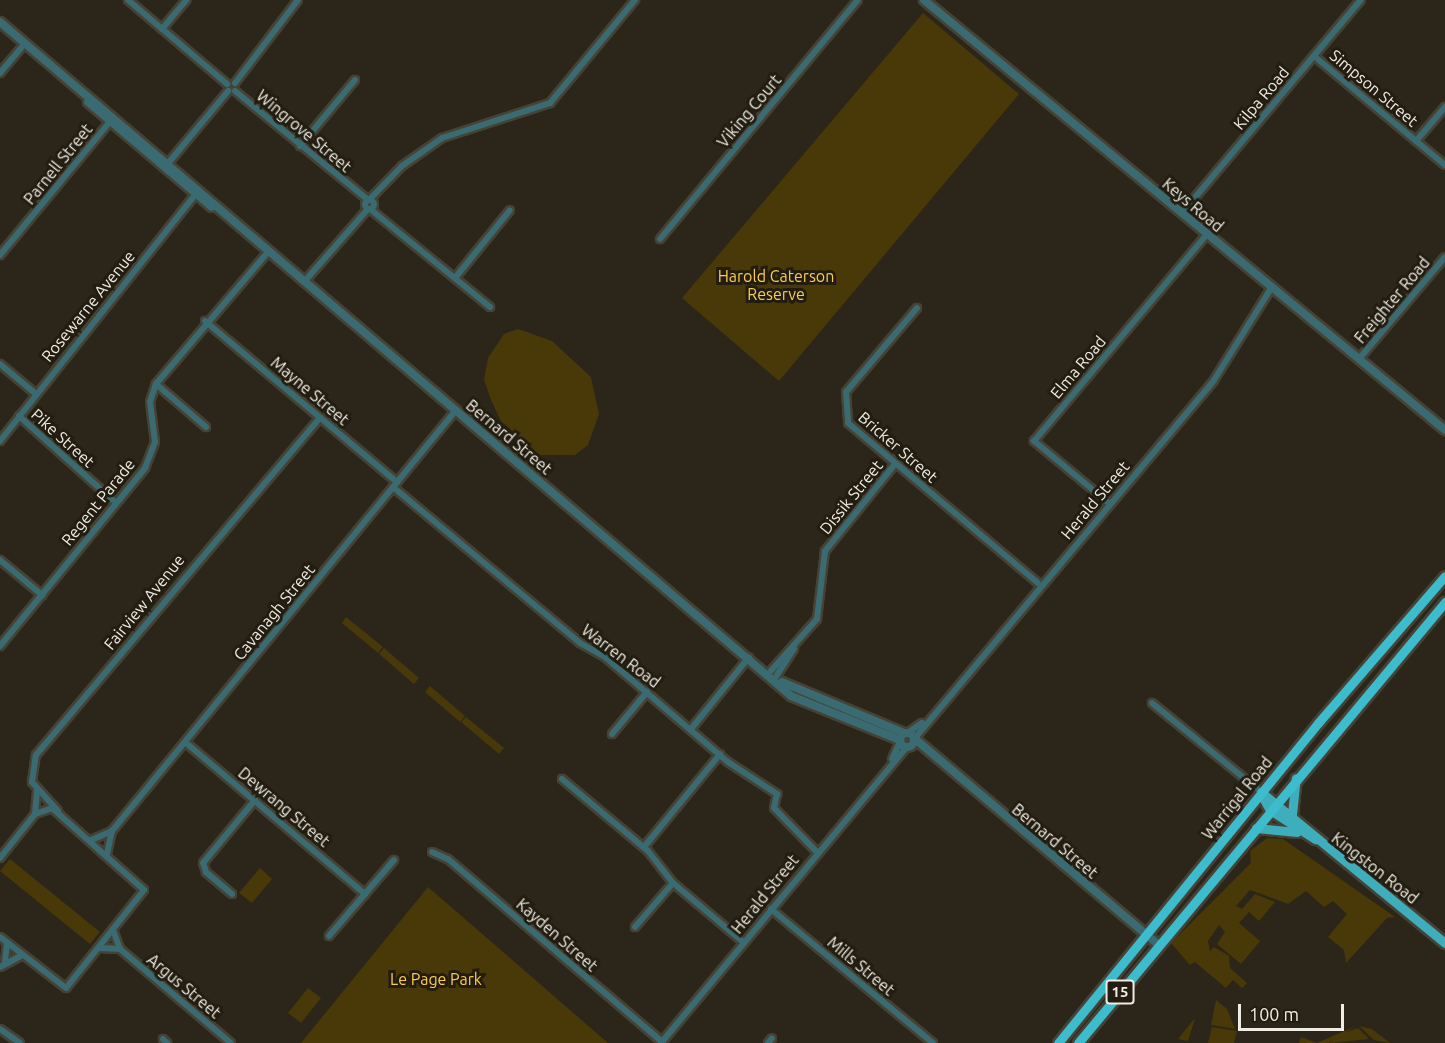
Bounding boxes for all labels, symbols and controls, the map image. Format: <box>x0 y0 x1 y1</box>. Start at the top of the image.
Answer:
street label: Simpson Street <box>1326 46 1422 130</box>
street label: Kilpa Road <box>1229 63 1293 133</box>
street label: Viking Court <box>713 71 785 151</box>
street label: Wingrove Street <box>253 86 355 176</box>
street label: Parnell Street <box>20 120 96 208</box>
street label: Keys Road <box>1159 174 1227 236</box>
street label: Rosewarne Avenue <box>37 247 139 365</box>
street label: Freighter Road <box>1350 253 1434 347</box>
park label: Harold Caterson Reserve <box>718 266 834 304</box>
street label: Elma Road <box>1046 332 1110 402</box>
street label: Mayne Street <box>267 353 353 429</box>
street label: Bernard Street <box>462 396 556 478</box>
street label: Pike Street <box>27 405 99 471</box>
street label: Bricker Street <box>854 407 942 487</box>
street label: Regent Parade <box>57 455 139 549</box>
street label: Dissik Street <box>815 456 887 538</box>
street label: Herald Street <box>1057 457 1133 543</box>
street label: Fairview Avenue <box>100 551 188 653</box>
street label: Cavanagh Street <box>229 560 319 664</box>
street label: Warren Road <box>578 620 664 692</box>
street label: Warrigal Road <box>1198 753 1276 843</box>
street label: Dewrang Street <box>234 763 334 851</box>
street label: Bernard Street <box>1008 800 1102 882</box>
street label: Kingston Road <box>1328 828 1422 908</box>
street label: Herald Street <box>727 851 803 937</box>
street label: Kayden Street <box>512 895 602 975</box>
street label: Mills Street <box>824 932 898 1000</box>
street label: Argus Street <box>143 950 225 1022</box>
park label: Le Page Park <box>390 969 482 989</box>
road number: 15 <box>1105 980 1135 1004</box>
scale bar <box>1241 992 1348 1030</box>
text: 100 m <box>1249 1004 1299 1024</box>

